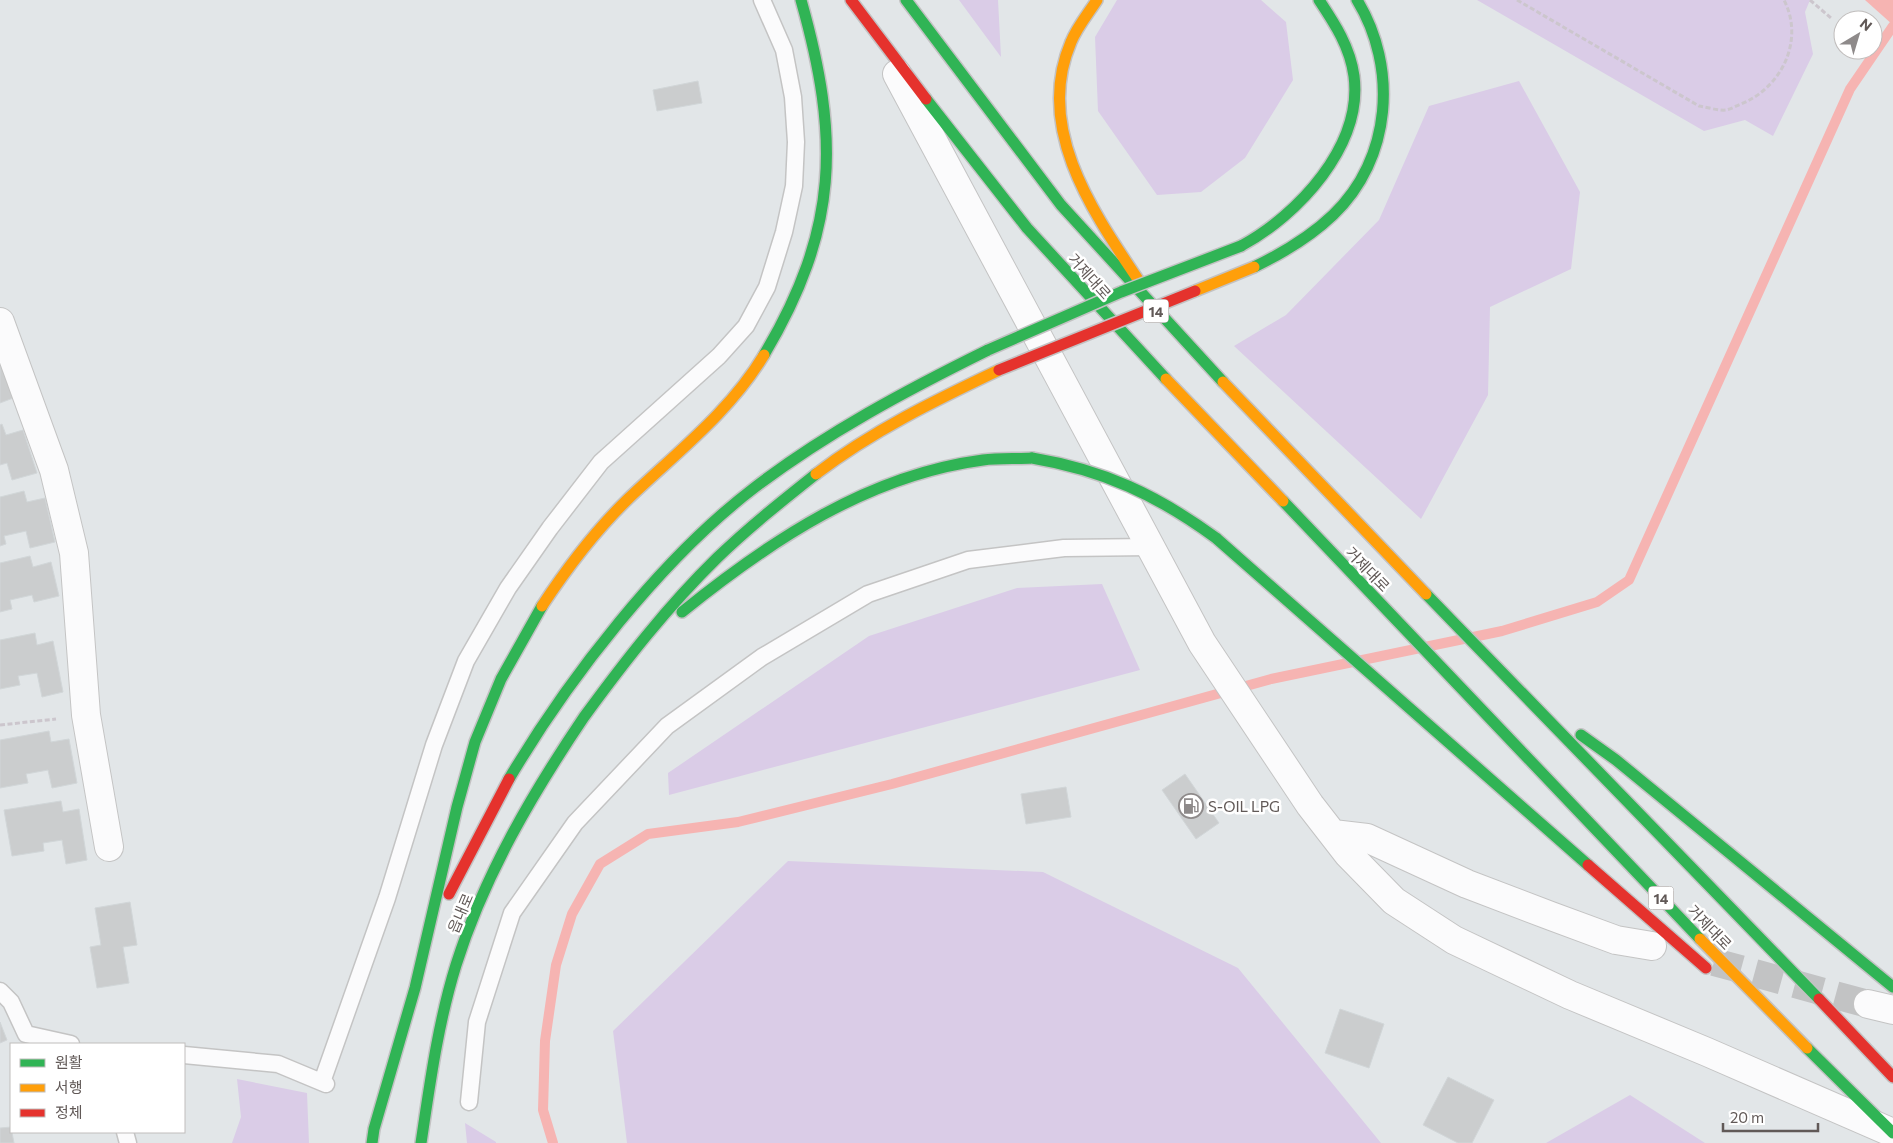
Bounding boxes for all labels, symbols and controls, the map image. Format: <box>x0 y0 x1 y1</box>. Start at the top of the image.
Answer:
north arrow <box>1833 10 1883 60</box>
text: N <box>1857 14 1876 34</box>
street label: 거제대로 <box>1065 249 1115 303</box>
road number: 14 <box>1144 300 1168 322</box>
street label: 거제대로 <box>1342 543 1394 595</box>
fuel station icon: S-OIL LPG <box>1178 793 1204 819</box>
place label: S-OIL LPG <box>1208 797 1280 815</box>
road number: 14 <box>1648 886 1674 910</box>
street label: 읍내로 <box>444 890 476 936</box>
street label: 거제대로 <box>1684 901 1736 953</box>
legend <box>10 1043 185 1133</box>
text: 원활 <box>55 1053 83 1071</box>
text: 서행 <box>55 1078 83 1096</box>
scale bar <box>1723 1100 1818 1132</box>
text: 정체 <box>55 1103 83 1121</box>
text: 20 m <box>1730 1108 1764 1126</box>

